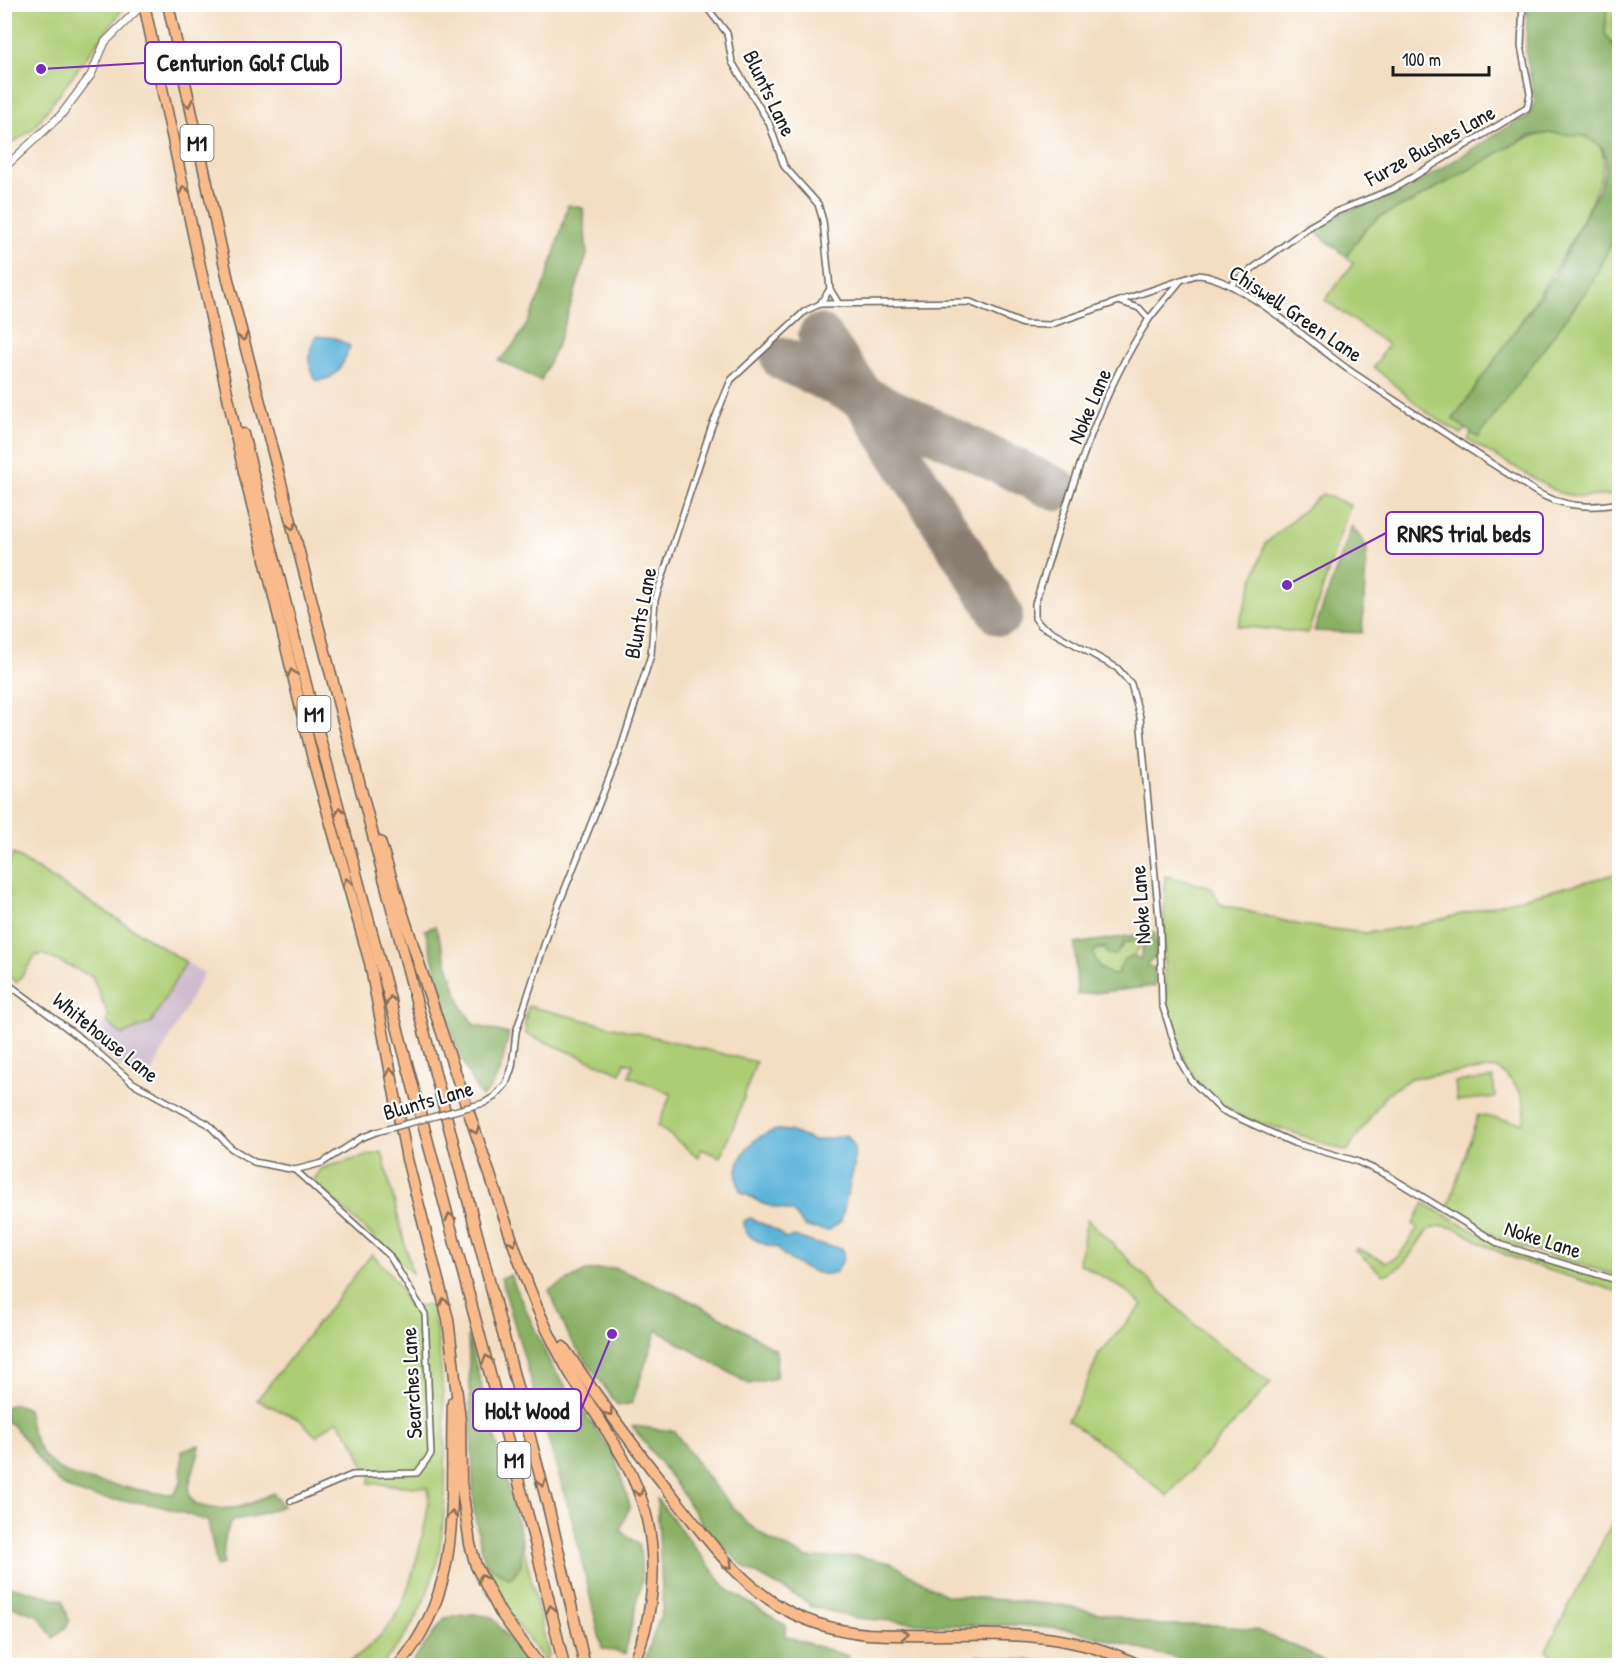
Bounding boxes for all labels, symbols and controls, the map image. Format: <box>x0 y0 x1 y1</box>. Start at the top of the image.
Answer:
scale bar <box>1393 39 1489 77</box>
callout: Centurion Golf Club <box>145 42 341 84</box>
street label: Blunts Lane <box>736 45 804 141</box>
text: Centurion Golf Club <box>157 46 330 78</box>
text: 100 m <box>1402 47 1441 72</box>
street label: Furze Bushes Lane <box>1359 97 1501 194</box>
one-way arrow <box>181 98 194 108</box>
road number: M1 <box>180 125 214 161</box>
one-way arrow <box>179 185 192 195</box>
street label: Chiswell Green Lane <box>1223 257 1369 369</box>
one-way arrow <box>236 331 248 342</box>
street label: Noke Lane <box>1060 364 1118 448</box>
callout: RNRS trial beds <box>1386 512 1543 554</box>
text: RNRS trial beds <box>1397 517 1531 549</box>
one-way arrow <box>285 520 297 531</box>
street label: Blunts Lane <box>616 565 664 661</box>
one-way arrow <box>286 668 299 678</box>
road number: M1 <box>298 696 330 732</box>
one-way arrow <box>335 806 347 817</box>
street label: Noke Lane <box>1122 864 1158 945</box>
one-way arrow <box>342 877 355 887</box>
street label: Whitehouse Lane <box>47 985 166 1089</box>
one-way arrow <box>386 995 398 1005</box>
one-way arrow <box>385 1067 398 1077</box>
street label: Blunts Lane <box>379 1073 477 1127</box>
one-way arrow <box>467 1124 480 1135</box>
one-way arrow <box>444 1212 457 1222</box>
street label: Noke Lane <box>1501 1213 1585 1266</box>
one-way arrow <box>506 1236 519 1247</box>
one-way arrow <box>439 1298 451 1308</box>
street label: Searches Lane <box>393 1326 429 1439</box>
one-way arrow <box>481 1354 494 1364</box>
callout: Holt Wood <box>473 1389 581 1431</box>
text: Holt Wood <box>485 1394 570 1426</box>
one-way arrow <box>602 1405 613 1416</box>
road number: M1 <box>498 1442 530 1478</box>
one-way arrow <box>534 1478 547 1488</box>
one-way arrow <box>631 1486 644 1497</box>
one-way arrow <box>446 1510 459 1519</box>
one-way arrow <box>723 1558 733 1569</box>
one-way arrow <box>478 1573 490 1584</box>
one-way arrow <box>545 1604 558 1614</box>
one-way arrow <box>900 1628 909 1640</box>

